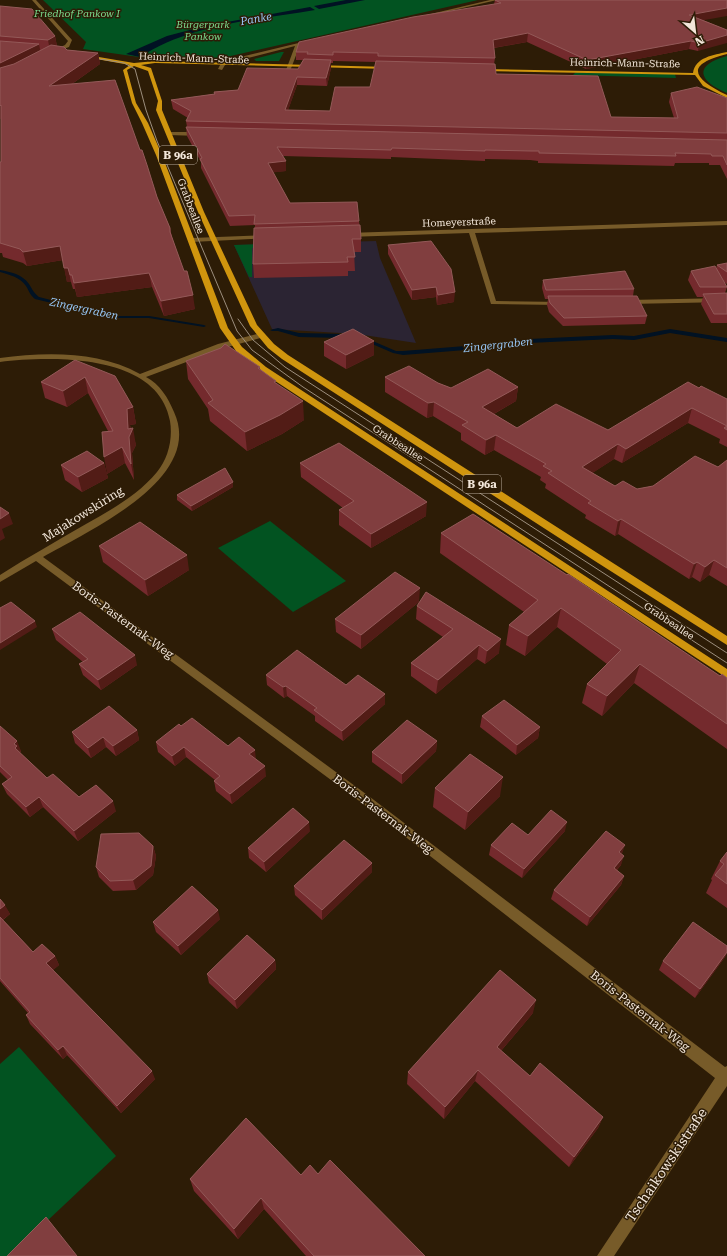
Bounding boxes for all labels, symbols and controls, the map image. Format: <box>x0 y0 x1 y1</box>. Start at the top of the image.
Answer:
park label: Friedhof Pankow I <box>33 8 120 19</box>
water label: Panke <box>238 10 273 28</box>
north arrow <box>675 12 715 52</box>
park label: Bürgerpark Pankow <box>175 19 230 42</box>
text: N <box>692 33 706 48</box>
street label: Heinrich-Mann-Straße <box>139 51 250 65</box>
street label: Heinrich-Mann-Straße <box>570 57 681 69</box>
road number: B 96a <box>159 146 197 164</box>
street label: Grabbeallee <box>175 177 207 236</box>
street label: Homeyerstraße <box>422 215 497 229</box>
water label: Zingergraben <box>48 295 120 323</box>
water label: Zingergraben <box>462 335 534 355</box>
street label: Grabbeallee <box>371 423 426 464</box>
road number: B 96a <box>463 475 501 493</box>
street label: Majakowskiring <box>40 483 126 544</box>
street label: Boris-Pasternak-Weg <box>70 578 177 662</box>
street label: Grabbeallee <box>642 600 697 642</box>
street label: Boris-Pasternak-Weg <box>330 772 436 856</box>
street label: Boris-Pasternak-Weg <box>588 968 693 1054</box>
street label: Tschaikowskistraße <box>622 1105 710 1225</box>

